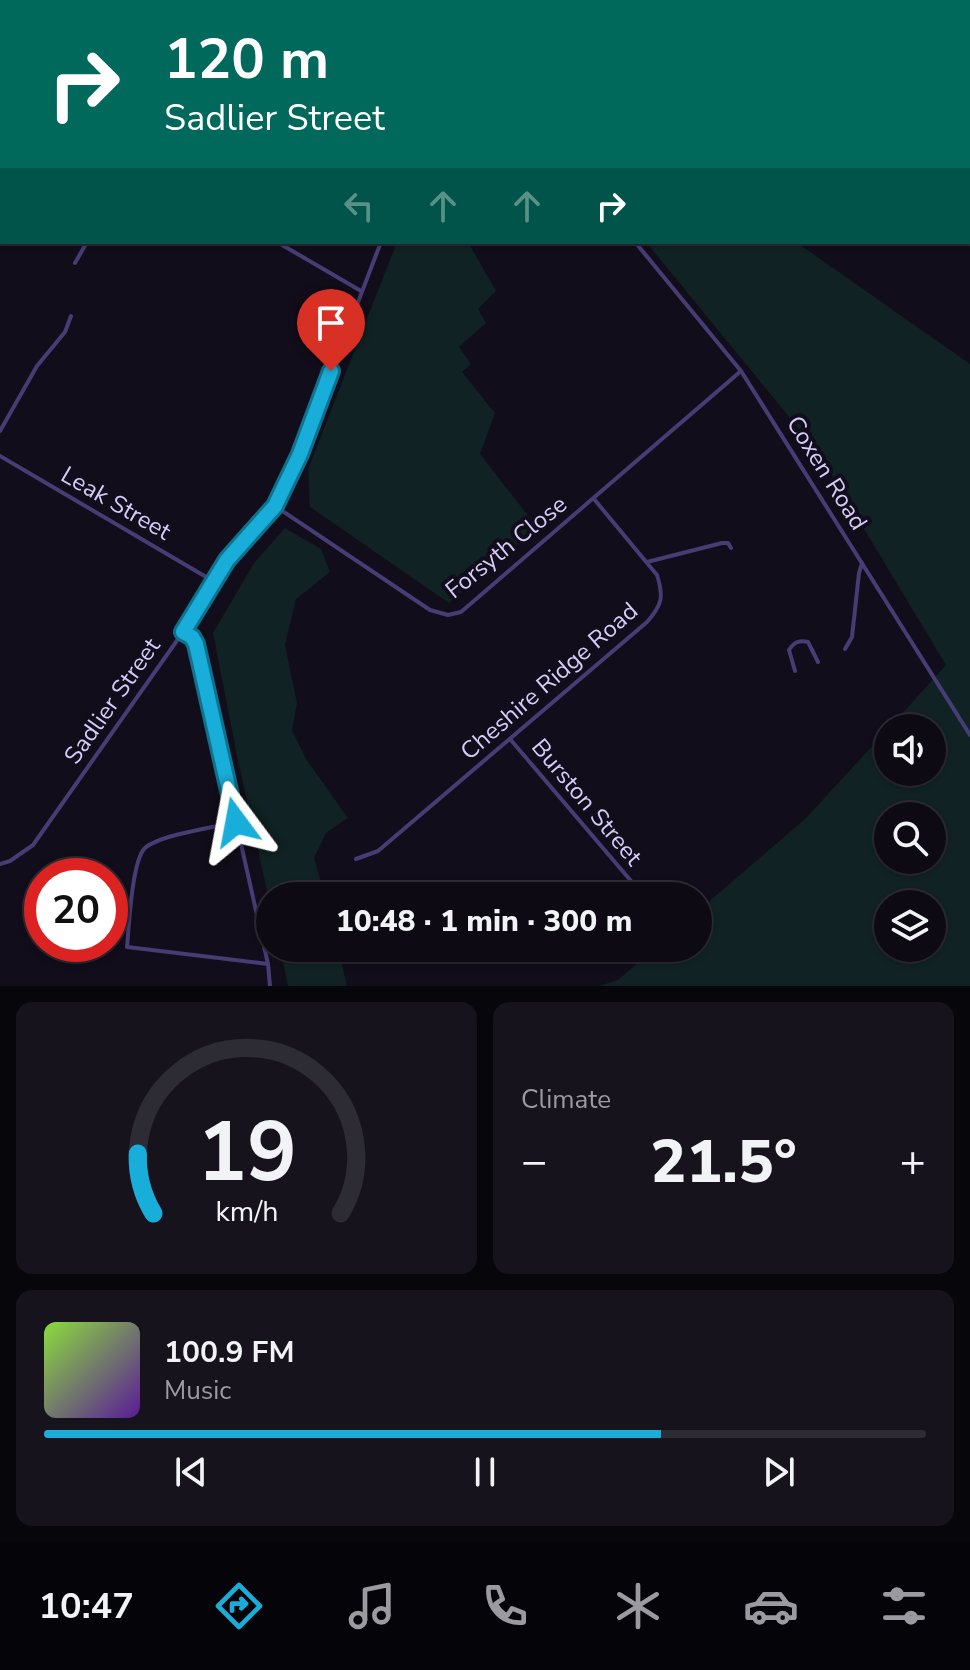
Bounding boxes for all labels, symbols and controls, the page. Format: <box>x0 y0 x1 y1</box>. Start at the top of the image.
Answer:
text: 120 m <box>164 21 329 98</box>
icon: right <box>32 32 136 136</box>
text: Sadlier Street <box>164 94 385 143</box>
icon: left <box>337 184 381 228</box>
icon: ahead <box>421 184 465 228</box>
icon: ahead <box>505 184 549 228</box>
icon: right <box>589 184 633 228</box>
pin <box>297 289 365 371</box>
icon: arrive <box>309 301 353 345</box>
street label: Coxen Road <box>779 410 875 536</box>
street label: Leak Street <box>55 459 177 548</box>
street label: Forsyth Close <box>439 488 573 606</box>
street label: Cheshire Ridge Road <box>454 595 644 767</box>
street label: Sadlier Street <box>57 631 168 770</box>
map controls <box>874 714 946 962</box>
button: sound <box>874 714 946 786</box>
street label: Burston Street <box>524 732 650 873</box>
position arrow <box>194 780 278 864</box>
button: search <box>874 802 946 874</box>
speed limit sign: 20 <box>24 858 128 962</box>
button: layers <box>874 890 946 962</box>
text: 10:48 · 1 min · 300 m <box>336 901 632 942</box>
text: Climate <box>521 1082 611 1117</box>
text: 19 <box>197 1096 296 1209</box>
text: 21.5° <box>650 1121 797 1203</box>
text: − <box>521 1132 547 1192</box>
text: + <box>900 1132 926 1192</box>
text: km/h <box>215 1192 278 1231</box>
text: 100.9 FM <box>164 1332 294 1373</box>
text: Music <box>164 1373 231 1408</box>
icon: previous <box>169 1450 213 1494</box>
icon: pause <box>463 1450 507 1494</box>
icon: next <box>757 1450 801 1494</box>
icon: directions <box>211 1578 267 1634</box>
icon: music <box>344 1578 400 1634</box>
icon: phone <box>477 1578 533 1634</box>
icon: climate <box>610 1578 666 1634</box>
icon: car <box>743 1578 799 1634</box>
icon: filters <box>876 1578 932 1634</box>
text: 10:47 <box>38 1582 134 1631</box>

